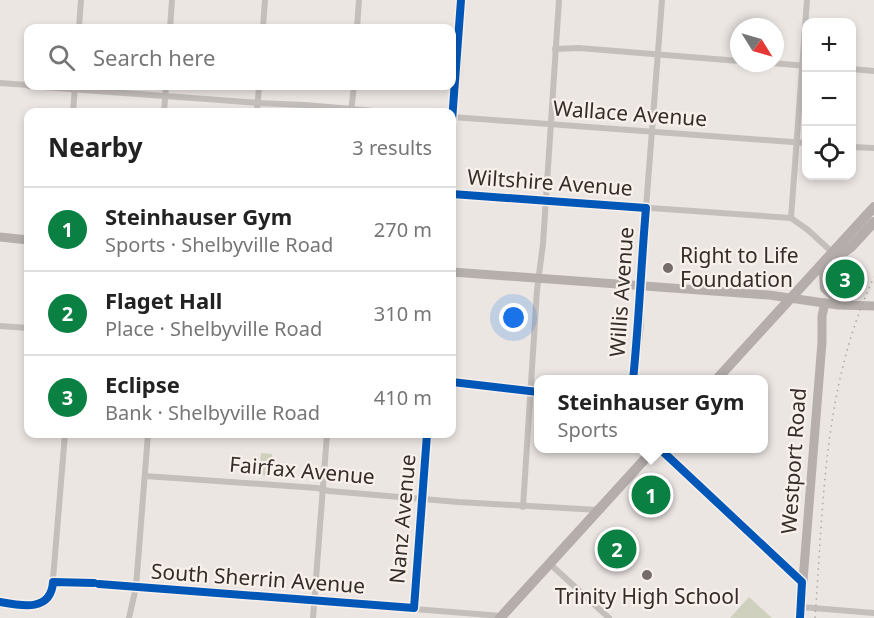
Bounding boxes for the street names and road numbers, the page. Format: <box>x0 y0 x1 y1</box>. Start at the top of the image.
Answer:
street label: Wallace Avenue <box>552 94 708 132</box>
street label: Wiltshire Avenue <box>466 162 634 202</box>
street label: Willis Avenue <box>602 226 640 358</box>
street label: Westport Road <box>774 387 812 535</box>
street label: Fairfax Avenue <box>228 450 376 490</box>
street label: Nanz Avenue <box>382 453 422 585</box>
street label: South Sherrin Avenue <box>150 557 366 599</box>

